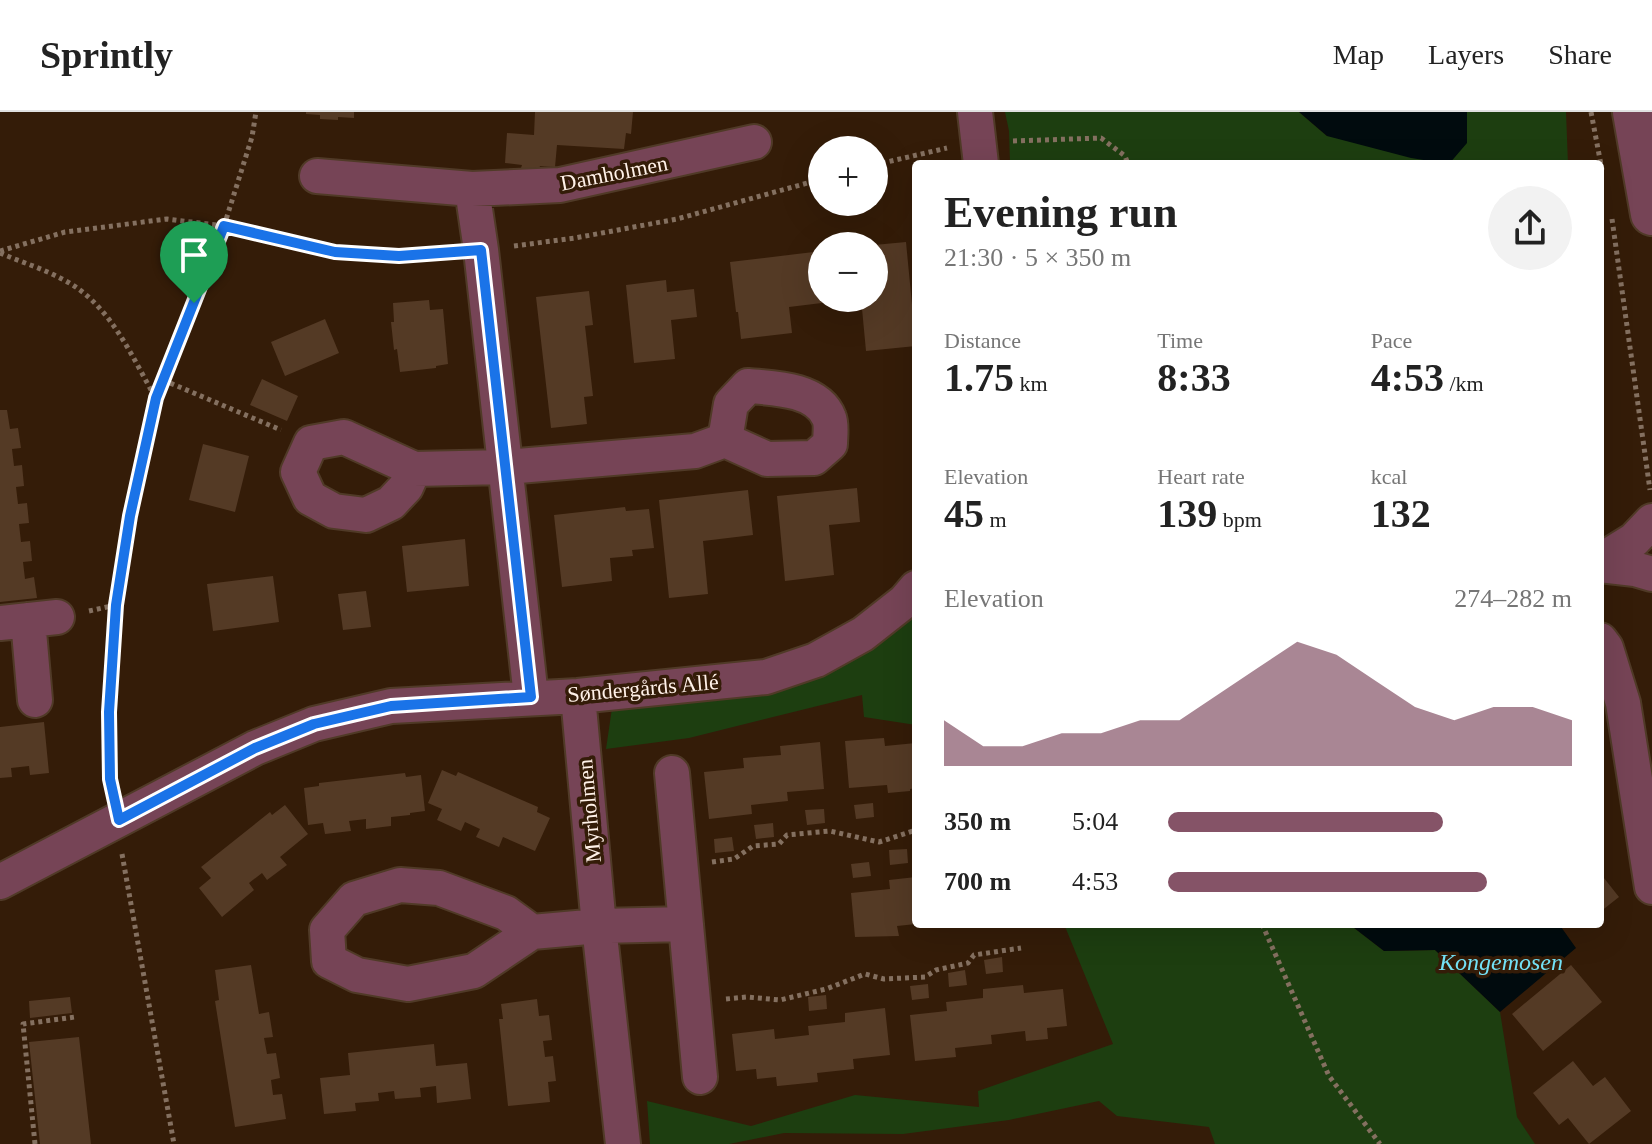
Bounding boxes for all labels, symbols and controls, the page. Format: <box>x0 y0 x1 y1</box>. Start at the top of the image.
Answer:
text: Sprintly <box>40 34 173 76</box>
text: Map <box>1333 39 1384 70</box>
text: Layers <box>1428 39 1504 70</box>
text: Share <box>1548 39 1612 70</box>
map controls <box>808 136 888 312</box>
button: + <box>808 136 888 216</box>
street label: Damholmen <box>558 150 670 196</box>
button: share <box>1488 186 1572 270</box>
text: Evening run <box>944 188 1178 237</box>
pin <box>160 221 228 303</box>
button: − <box>808 232 888 312</box>
icon: arrive <box>172 233 216 277</box>
text: 21:30 · 5 × 350 m <box>944 243 1131 272</box>
text: Distance <box>944 328 1021 353</box>
text: Time <box>1157 328 1203 353</box>
text: Pace <box>1371 328 1412 353</box>
text: 1.75 <box>944 355 1014 400</box>
text: 8:33 <box>1157 355 1231 400</box>
text: 4:53 <box>1371 355 1444 400</box>
text: km <box>1014 371 1048 396</box>
text: /km <box>1444 371 1484 396</box>
text: Elevation <box>944 464 1028 489</box>
text: Heart rate <box>1157 464 1245 489</box>
text: kcal <box>1371 464 1407 489</box>
text: 45 <box>944 491 984 536</box>
text: 139 <box>1157 491 1217 536</box>
text: 132 <box>1371 491 1431 536</box>
text: m <box>984 507 1007 532</box>
text: bpm <box>1217 507 1262 532</box>
text: Elevation <box>944 584 1044 613</box>
text: 274–282 m <box>1454 584 1572 613</box>
street label: Søndergårds Allé <box>566 669 720 707</box>
street label: Myrholmen <box>572 758 606 864</box>
text: 350 m <box>944 807 1011 836</box>
text: 5:04 <box>1072 807 1118 836</box>
text: 700 m <box>944 867 1011 896</box>
text: 4:53 <box>1072 867 1118 896</box>
water label: Kongemosen <box>1438 949 1563 975</box>

